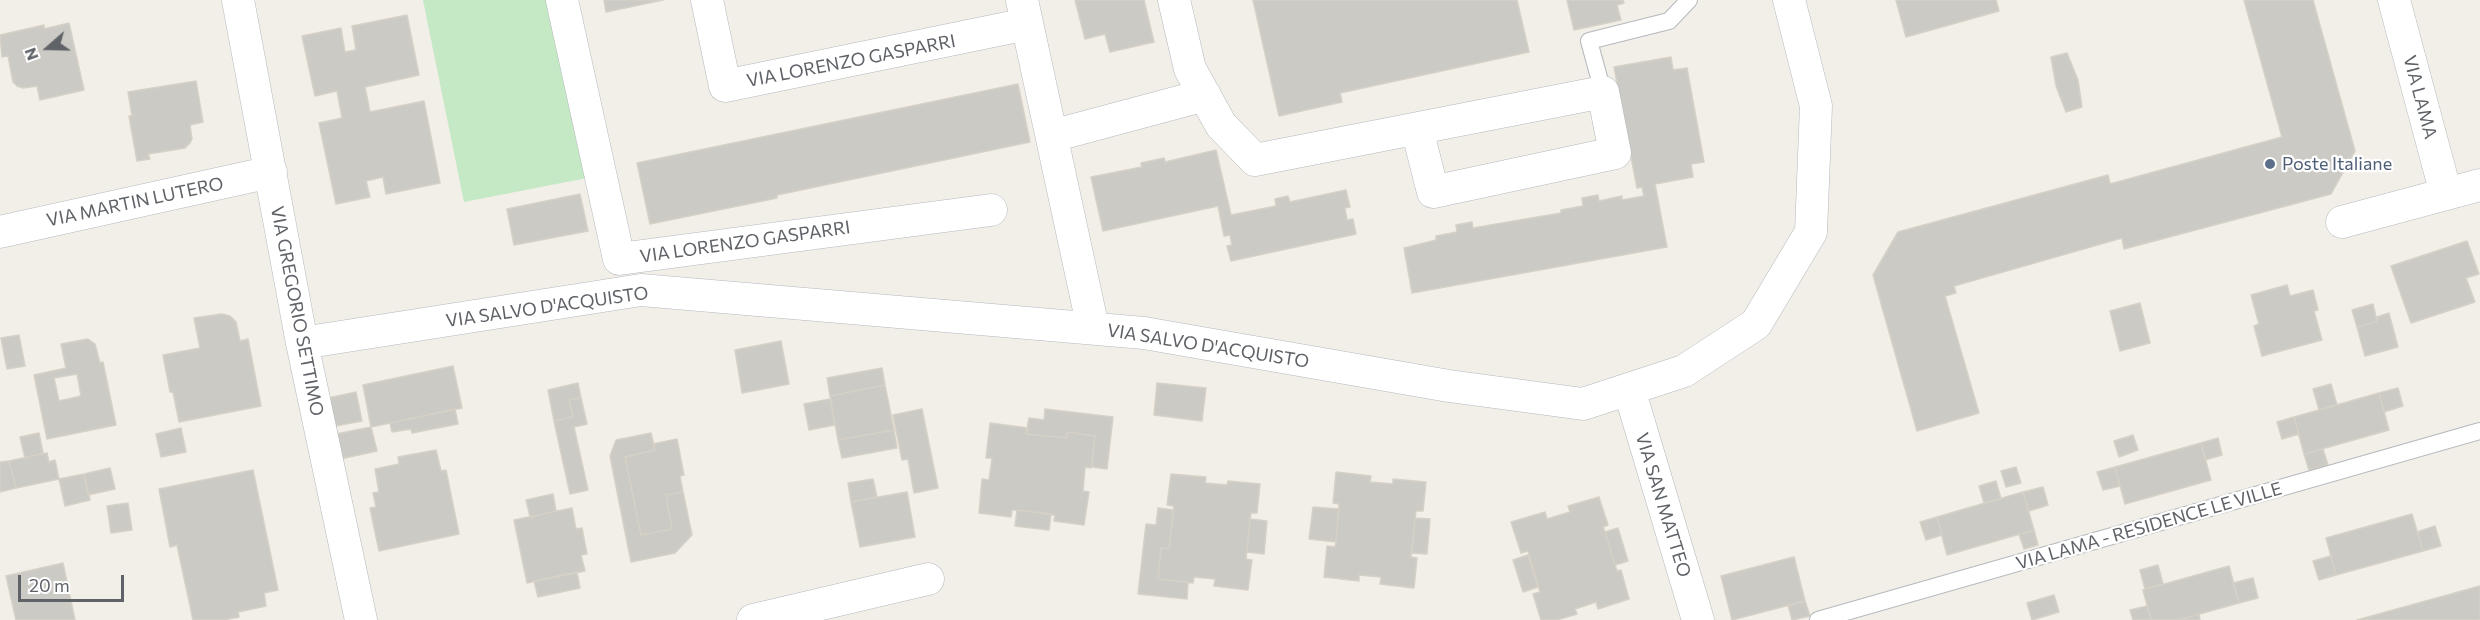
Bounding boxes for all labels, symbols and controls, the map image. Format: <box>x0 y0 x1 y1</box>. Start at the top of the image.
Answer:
north arrow <box>18 18 78 78</box>
street label: VIA LORENZO GASPARRI <box>745 30 957 92</box>
text: N <box>20 45 42 63</box>
street label: VIA LAMA <box>2398 53 2442 141</box>
place label: Poste Italiane <box>2282 153 2392 175</box>
marker: Poste Italiane <box>2263 157 2277 171</box>
street label: VIA MARTIN LUTERO <box>45 173 225 231</box>
street label: VIA GREGORIO SETTIMO <box>266 204 328 418</box>
street label: VIA LORENZO GASPARRI <box>638 217 852 267</box>
street label: VIA SALVO D'ACQUISTO <box>444 282 650 332</box>
street label: VIA SALVO D'ACQUISTO <box>1105 319 1311 373</box>
street label: VIA SAN MATTEO <box>1631 430 1695 580</box>
street label: VIA LAMA - RESIDENCE LE VILLE <box>2014 478 2284 574</box>
scale bar <box>21 563 128 601</box>
text: 20 m <box>29 574 70 596</box>

